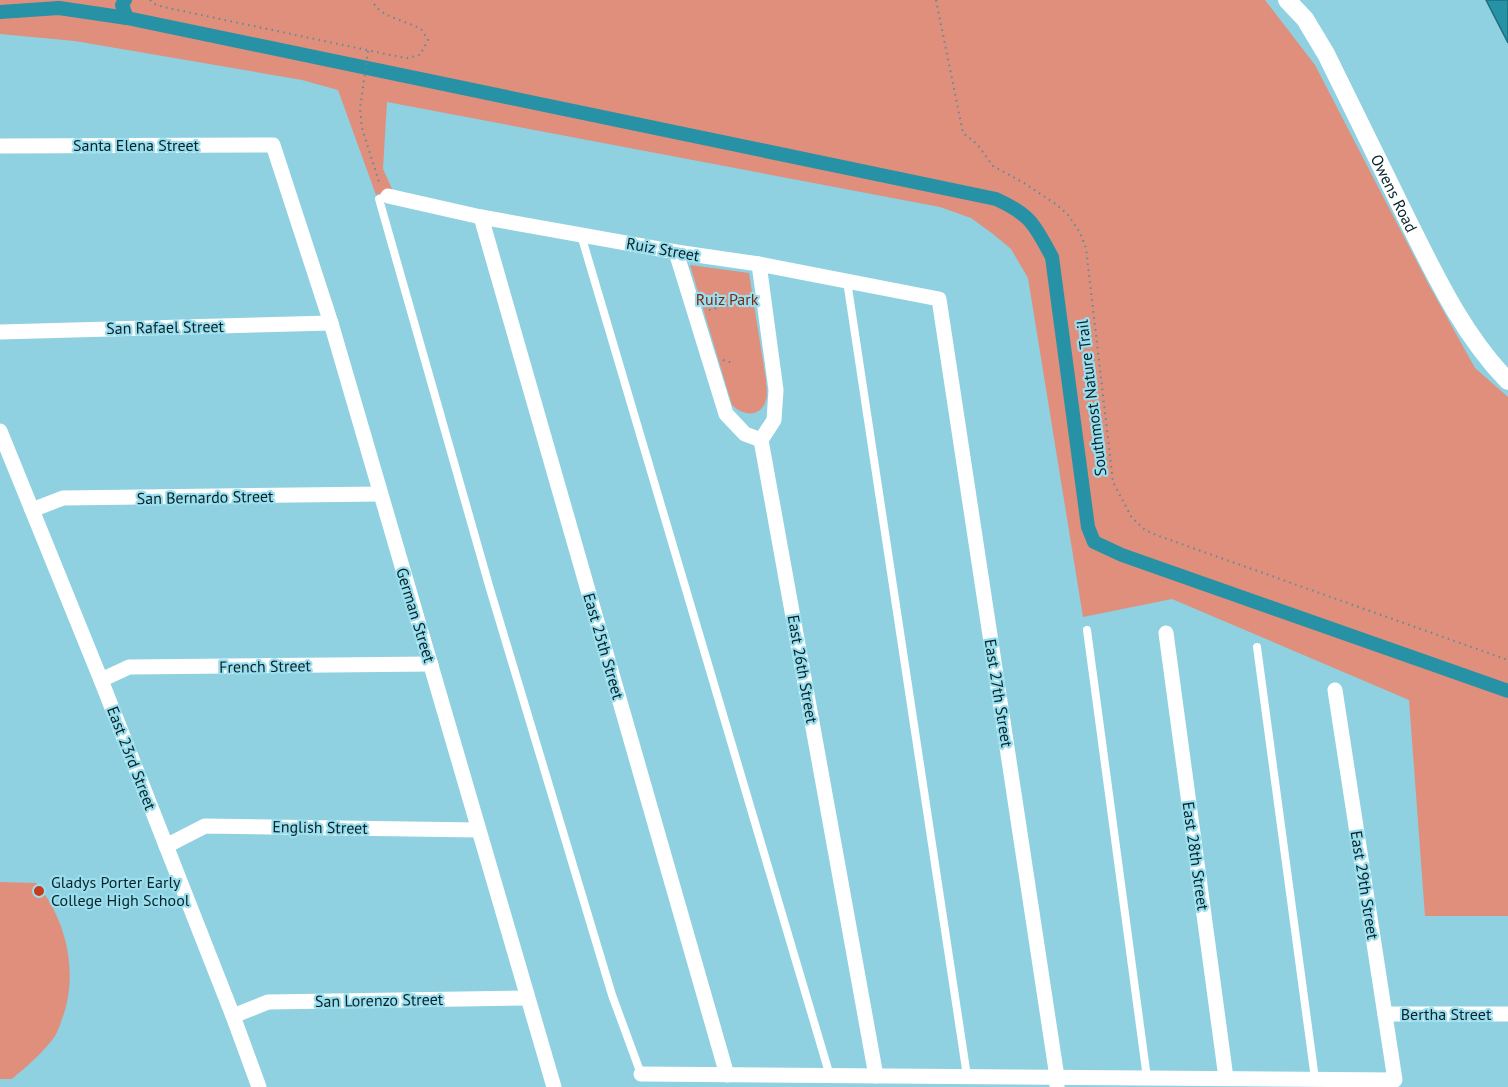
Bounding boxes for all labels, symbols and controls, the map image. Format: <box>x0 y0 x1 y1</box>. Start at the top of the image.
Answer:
street label: Santa Elena Street <box>73 135 200 155</box>
street label: Owens Road <box>1367 151 1422 235</box>
street label: Ruiz Street <box>625 233 702 265</box>
park label: Ruiz Park <box>696 289 759 309</box>
street label: San Rafael Street <box>106 316 225 338</box>
street label: Southmost Nature Trail <box>1071 318 1111 477</box>
street label: San Bernardo Street <box>136 486 274 508</box>
street label: German Street <box>392 565 440 665</box>
street label: East 25th Street <box>579 591 629 702</box>
street label: East 26th Street <box>784 613 822 725</box>
street label: East 27th Street <box>981 637 1018 749</box>
street label: French Street <box>219 655 312 677</box>
street label: East 23rd Street <box>103 703 161 813</box>
street label: East 28th Street <box>1178 800 1214 912</box>
street label: English Street <box>272 816 368 838</box>
street label: East 29th Street <box>1347 829 1384 941</box>
place label: Gladys Porter Early College High School <box>51 872 190 910</box>
marker: Gladys Porter Early College High School <box>32 884 46 898</box>
street label: San Lorenzo Street <box>315 989 444 1011</box>
street label: Bertha Street <box>1401 1004 1492 1024</box>

